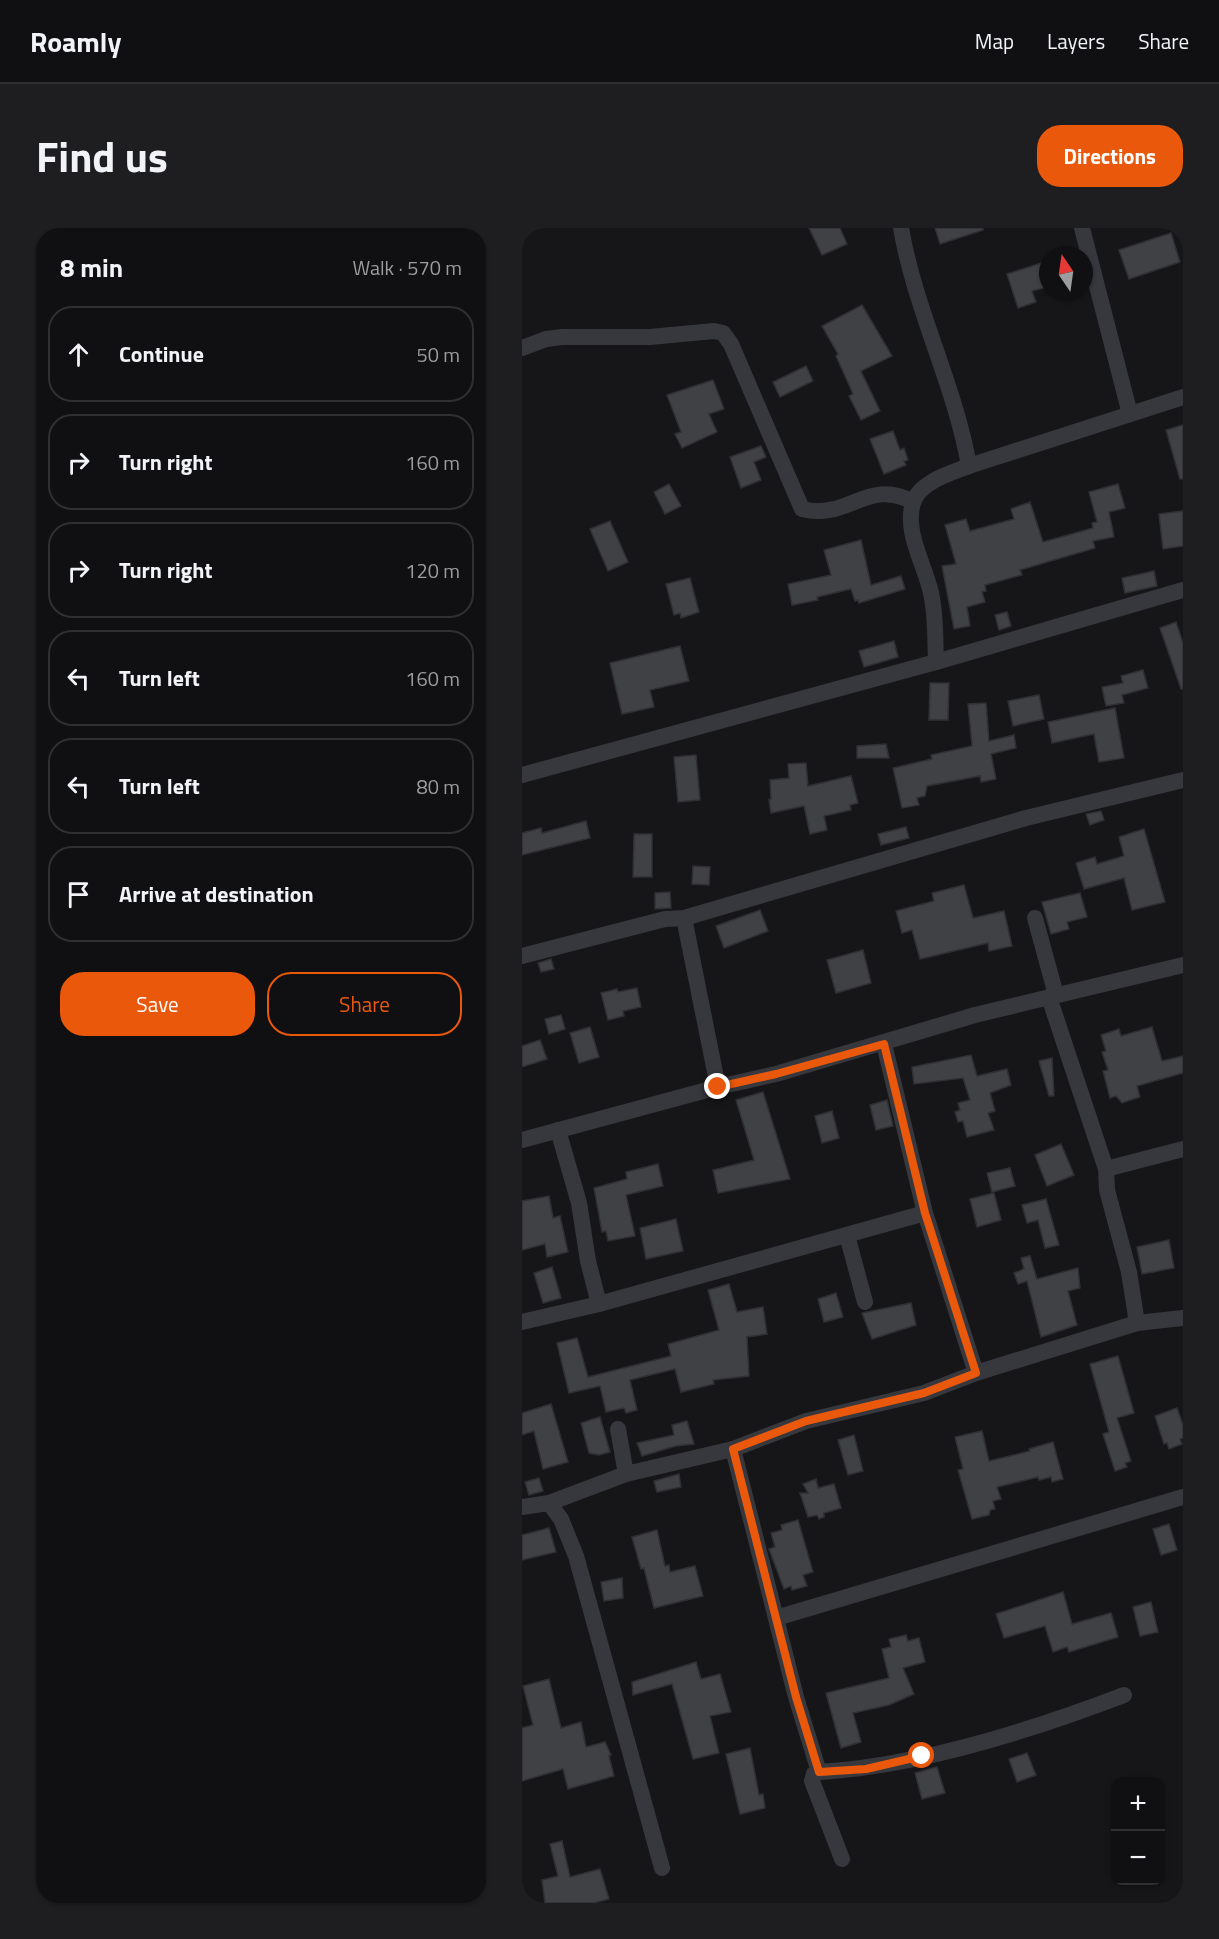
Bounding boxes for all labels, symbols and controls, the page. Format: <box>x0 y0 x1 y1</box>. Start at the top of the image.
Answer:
text: Roamly <box>30 20 121 63</box>
text: Map <box>975 25 1014 57</box>
text: Layers <box>1047 25 1105 57</box>
text: Share <box>1138 25 1189 57</box>
text: Find us <box>36 124 168 188</box>
button: Directions <box>1037 125 1183 187</box>
north arrow <box>1039 246 1093 300</box>
text: 8 min <box>60 248 123 287</box>
text: Walk · 570 m <box>353 252 462 283</box>
text: Continue <box>119 337 204 371</box>
icon: ahead <box>62 338 95 371</box>
text: 50 m <box>416 339 460 370</box>
text: Turn right <box>119 445 213 479</box>
icon: right <box>62 446 95 479</box>
text: 160 m <box>405 447 460 478</box>
text: Turn right <box>119 553 213 587</box>
icon: right <box>62 554 95 587</box>
text: 120 m <box>405 555 460 586</box>
text: Turn left <box>119 661 200 695</box>
icon: left <box>62 662 95 695</box>
text: 160 m <box>405 663 460 694</box>
text: Turn left <box>119 769 200 803</box>
icon: left <box>62 770 95 803</box>
text: 80 m <box>416 771 460 802</box>
text: Arrive at destination <box>119 877 314 911</box>
icon: arrive <box>62 878 95 911</box>
button: Save <box>60 972 255 1036</box>
button: Share <box>267 972 462 1036</box>
route end <box>704 1073 730 1099</box>
route start <box>908 1742 934 1768</box>
map controls <box>1111 1777 1165 1885</box>
button: + <box>1111 1777 1165 1831</box>
button: − <box>1111 1831 1165 1885</box>

